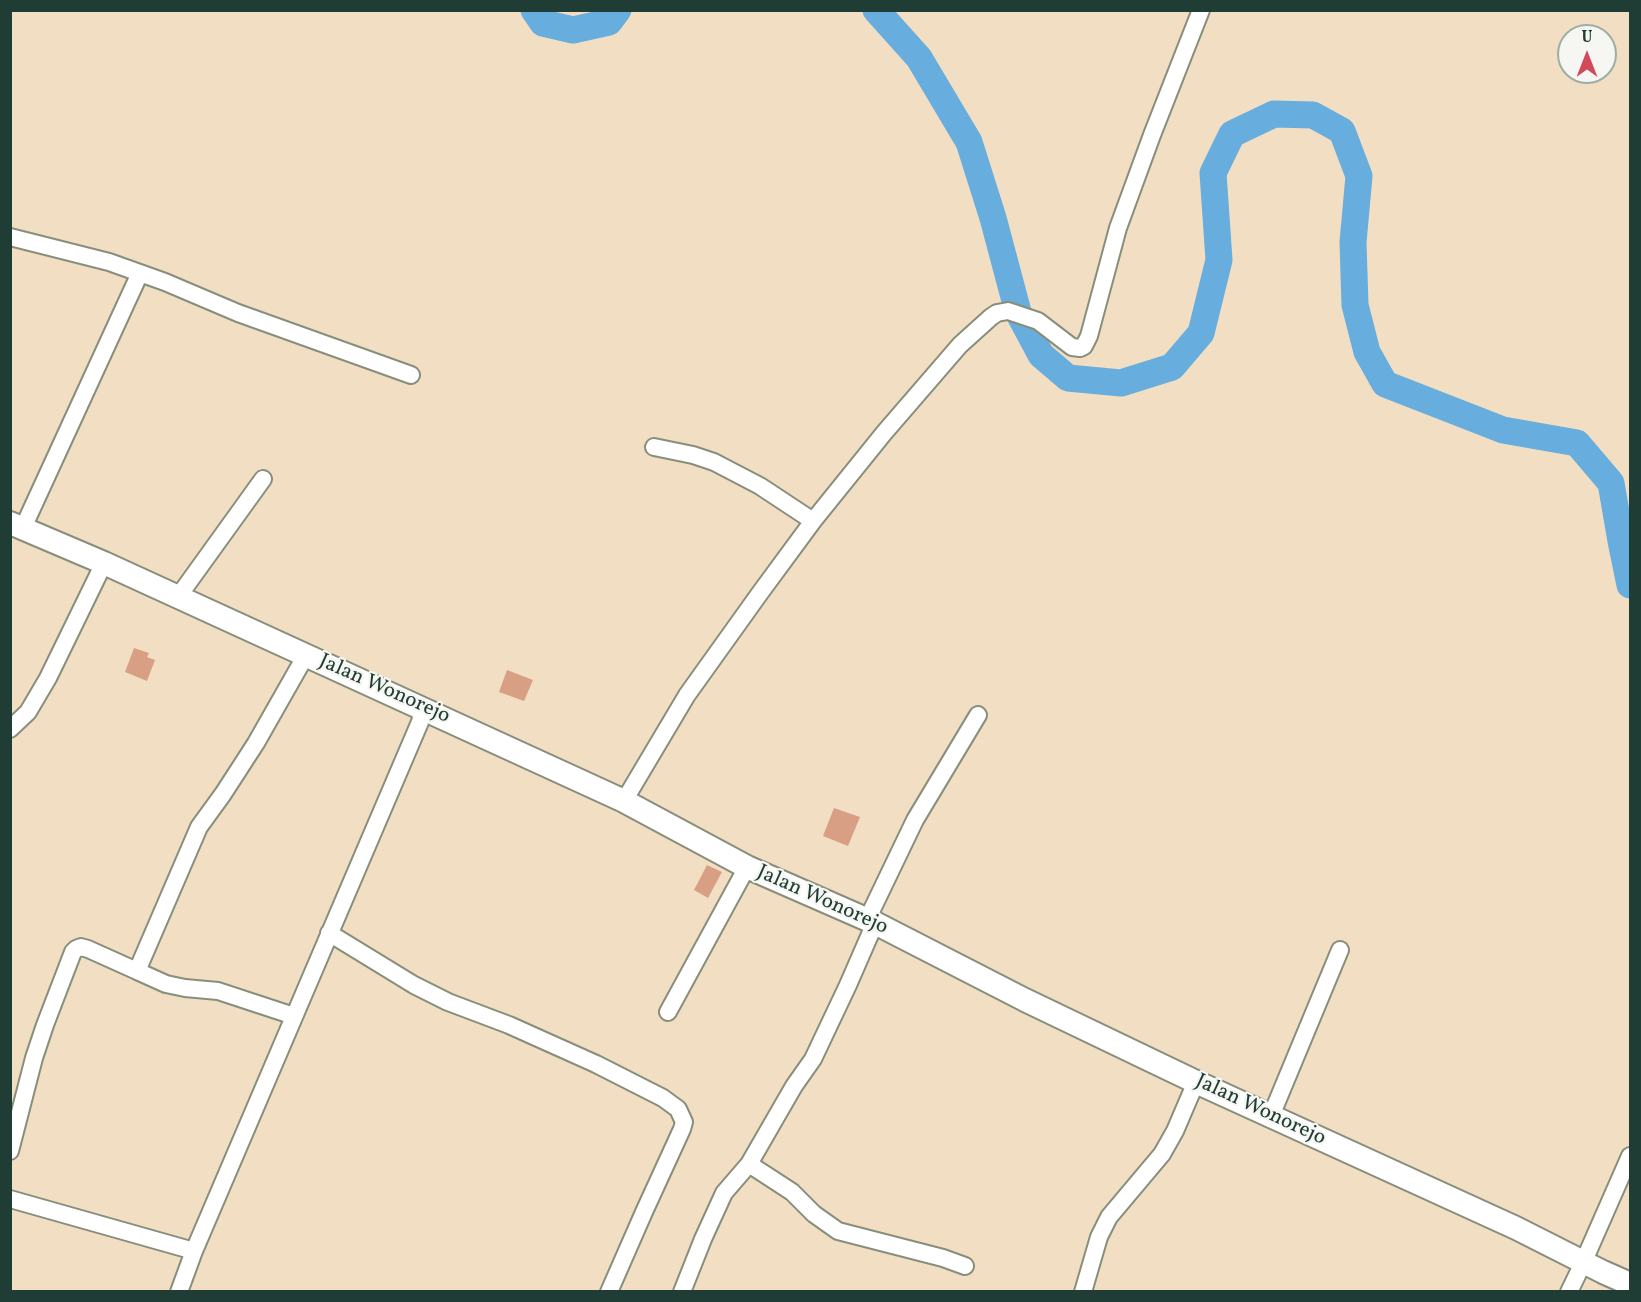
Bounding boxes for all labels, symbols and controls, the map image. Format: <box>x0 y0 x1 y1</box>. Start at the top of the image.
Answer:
north arrow <box>1557 24 1617 84</box>
text: U <box>1582 27 1592 49</box>
street label: Jalan Wonorejo <box>314 650 454 730</box>
street label: Jalan Wonorejo <box>752 861 892 941</box>
street label: Jalan Wonorejo <box>1191 1070 1329 1152</box>

